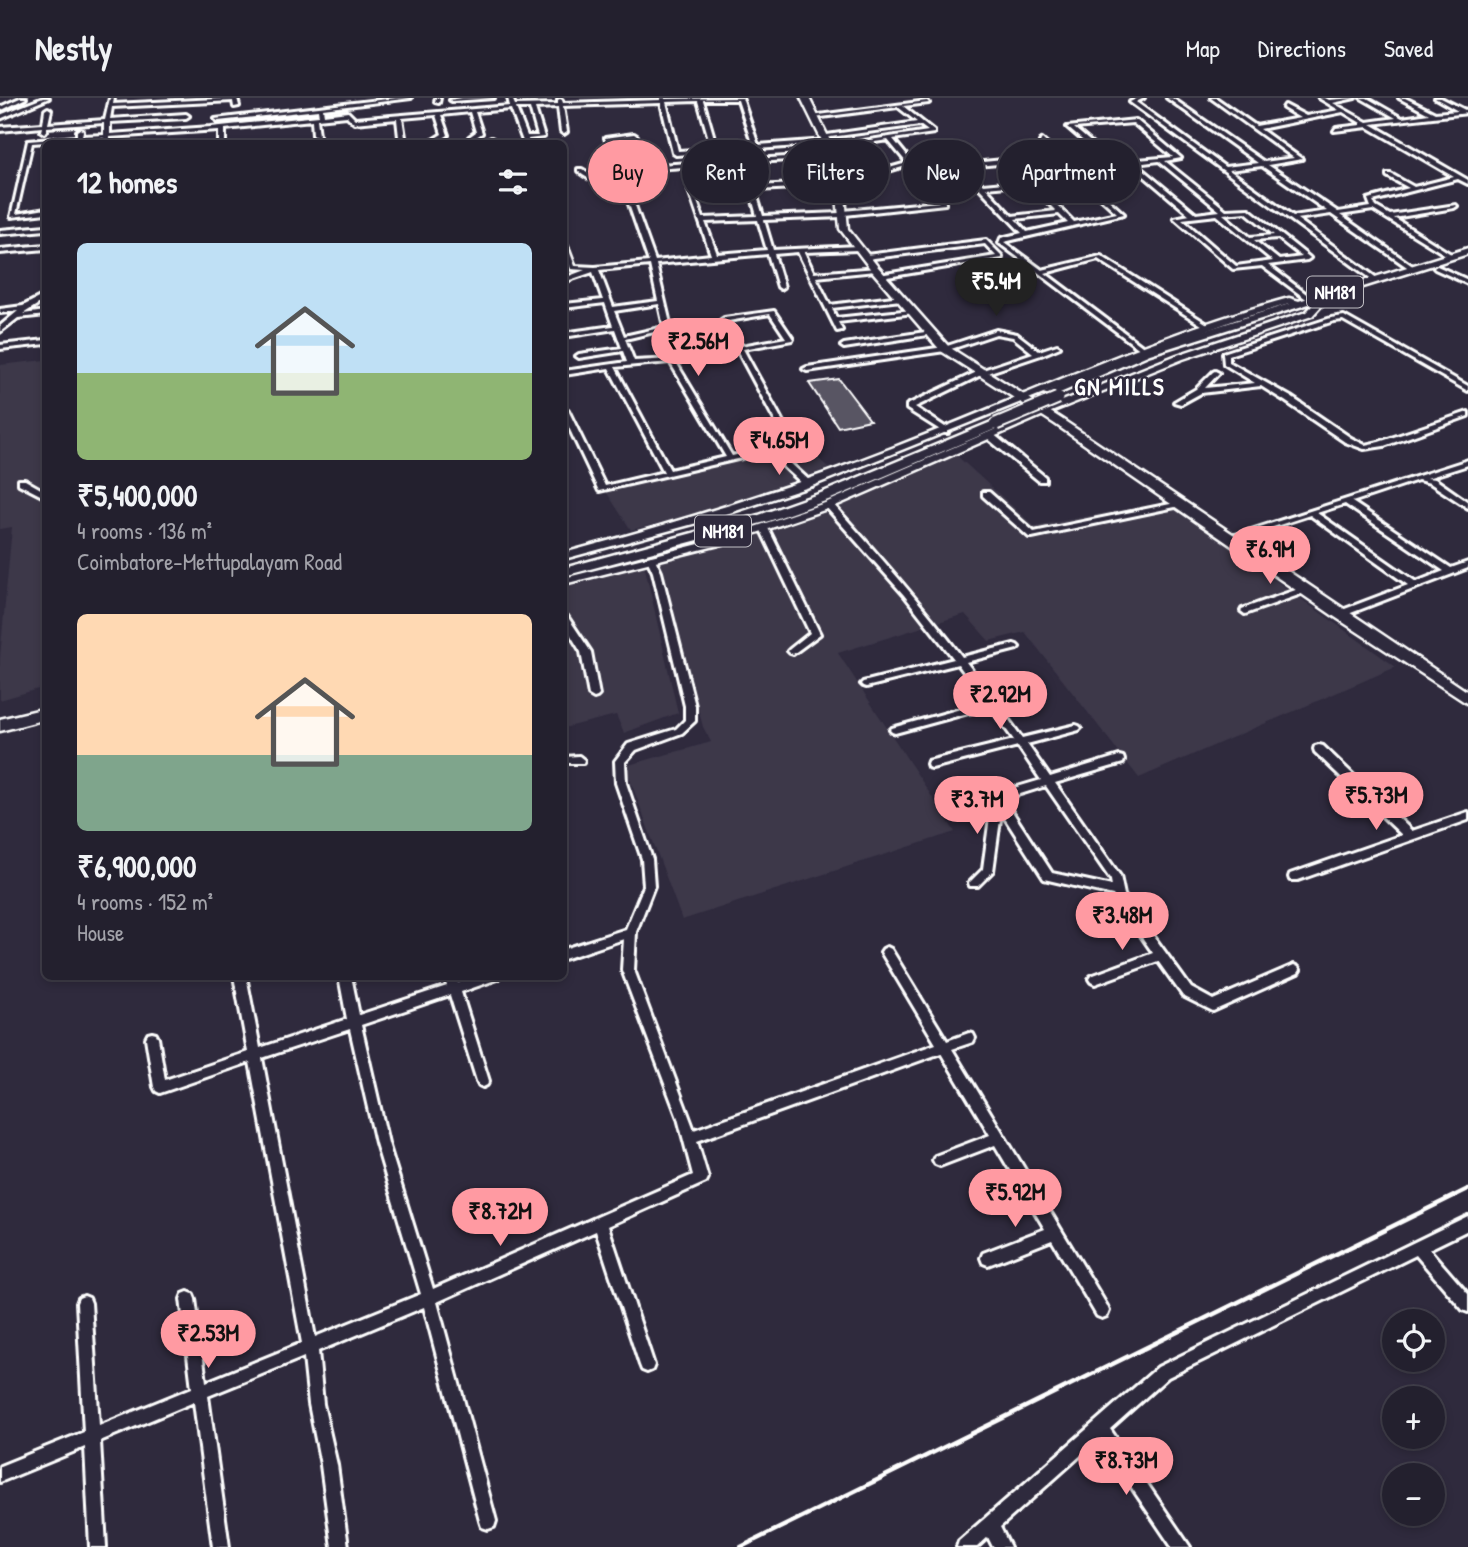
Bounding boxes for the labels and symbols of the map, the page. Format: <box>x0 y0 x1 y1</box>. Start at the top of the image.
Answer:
pin: ₹5.4M <box>947 258 1045 318</box>
road number: NH181 <box>1307 276 1363 308</box>
pin: ₹2.56M <box>641 318 755 378</box>
district label: GN MILLS <box>1074 371 1166 402</box>
pin: ₹4.65M <box>722 418 836 477</box>
road number: NH181 <box>695 516 751 546</box>
pin: ₹6.9M <box>1221 526 1319 586</box>
pin: ₹2.92M <box>943 672 1057 731</box>
pin: ₹5.73M <box>1319 772 1433 832</box>
pin: ₹3.7M <box>928 776 1026 836</box>
pin: ₹3.48M <box>1065 892 1179 952</box>
pin: ₹5.92M <box>958 1170 1072 1229</box>
pin: ₹8.72M <box>443 1188 557 1248</box>
pin: ₹2.53M <box>151 1310 265 1370</box>
pin: ₹8.73M <box>1069 1438 1183 1497</box>

